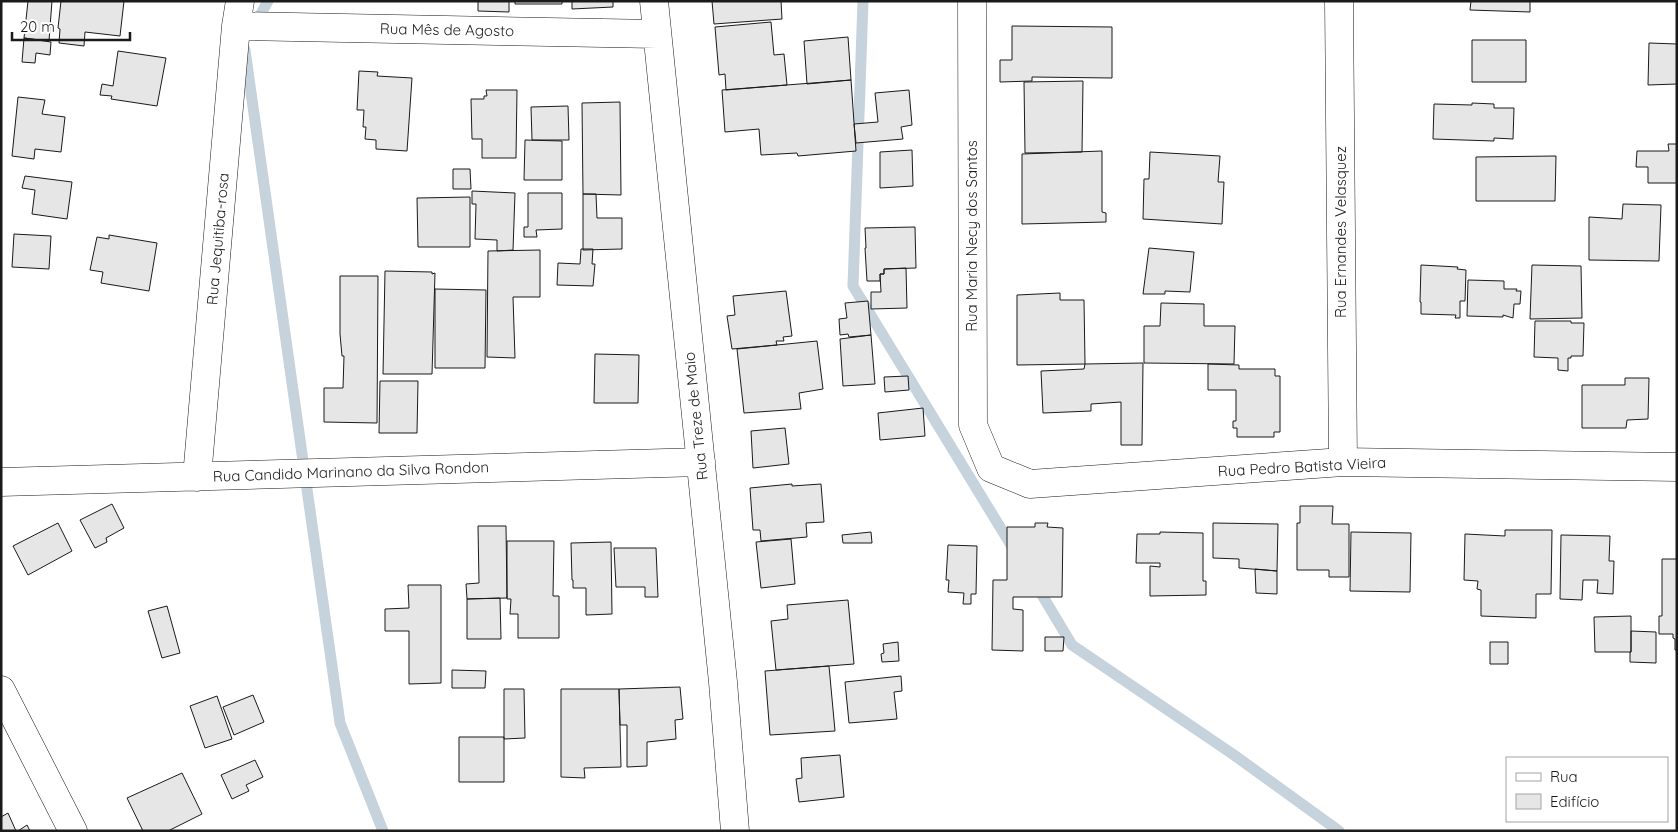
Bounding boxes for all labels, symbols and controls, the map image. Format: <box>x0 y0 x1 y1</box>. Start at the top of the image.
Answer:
scale bar <box>12 10 130 42</box>
text: 20 m <box>20 17 55 36</box>
street label: Rua Mês de Agosto <box>380 19 514 40</box>
street label: Rua Maria Necy dos Santos <box>962 140 981 332</box>
street label: Rua Ernandes Velasquez <box>1331 146 1350 318</box>
street label: Rua Jequitiba-rosa <box>202 172 233 306</box>
street label: Rua Treze de Maio <box>679 351 712 481</box>
street label: Rua Pedro Batista Vieira <box>1217 453 1387 480</box>
street label: Rua Candido Marinano da Silva Rondon <box>213 457 489 486</box>
legend <box>1506 757 1668 822</box>
text: Rua <box>1550 767 1578 786</box>
text: Edifício <box>1550 792 1599 811</box>

